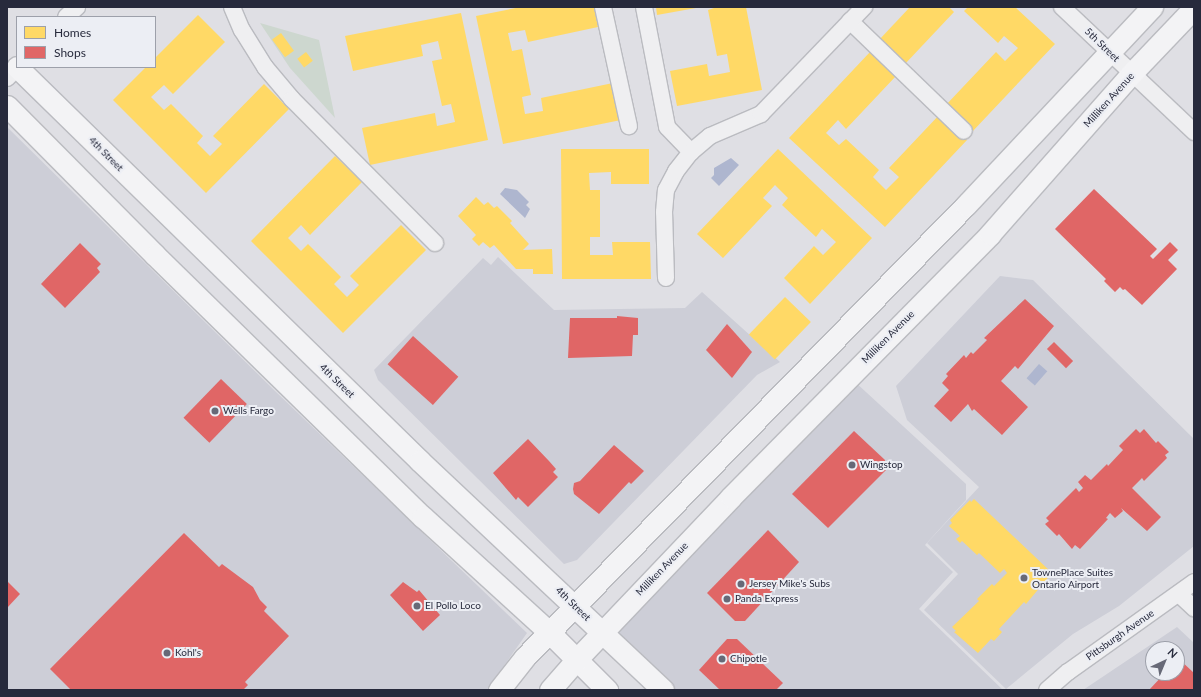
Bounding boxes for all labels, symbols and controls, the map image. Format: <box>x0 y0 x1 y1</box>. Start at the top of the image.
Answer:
legend <box>16 16 156 68</box>
text: Homes <box>54 25 91 40</box>
street label: 5th Street <box>1082 25 1122 65</box>
text: Shops <box>54 45 86 60</box>
street label: Milliken Avenue <box>1081 70 1137 130</box>
street label: 4th Street <box>86 134 126 174</box>
street label: Milliken Avenue <box>859 308 917 366</box>
street label: 4th Street <box>317 361 357 401</box>
place label: Wells Fargo <box>223 405 274 417</box>
marker: Wells Fargo <box>210 406 220 416</box>
place label: Wingstop <box>860 459 903 471</box>
marker: Wingstop <box>847 460 857 470</box>
street label: Milliken Avenue <box>633 540 691 598</box>
place label: TownePlace Suites Ontario Airport <box>1032 566 1113 590</box>
marker: TownePlace Suites Ontario Airport <box>1019 573 1029 583</box>
place label: Jersey Mike's Subs <box>749 578 830 590</box>
marker: Jersey Mike's Subs <box>736 579 746 589</box>
street label: 4th Street <box>553 584 593 624</box>
place label: Panda Express <box>735 593 798 605</box>
marker: Panda Express <box>722 594 732 604</box>
place label: El Pollo Loco <box>425 600 481 612</box>
marker: El Pollo Loco <box>412 601 422 611</box>
street label: Pittsburgh Avenue <box>1084 607 1156 663</box>
north arrow <box>1145 641 1185 681</box>
text: N <box>1165 645 1181 660</box>
place label: Kohl's <box>175 647 201 659</box>
marker: Kohl's <box>162 648 172 658</box>
place label: Chipotle <box>730 653 767 665</box>
marker: Chipotle <box>717 654 727 664</box>

